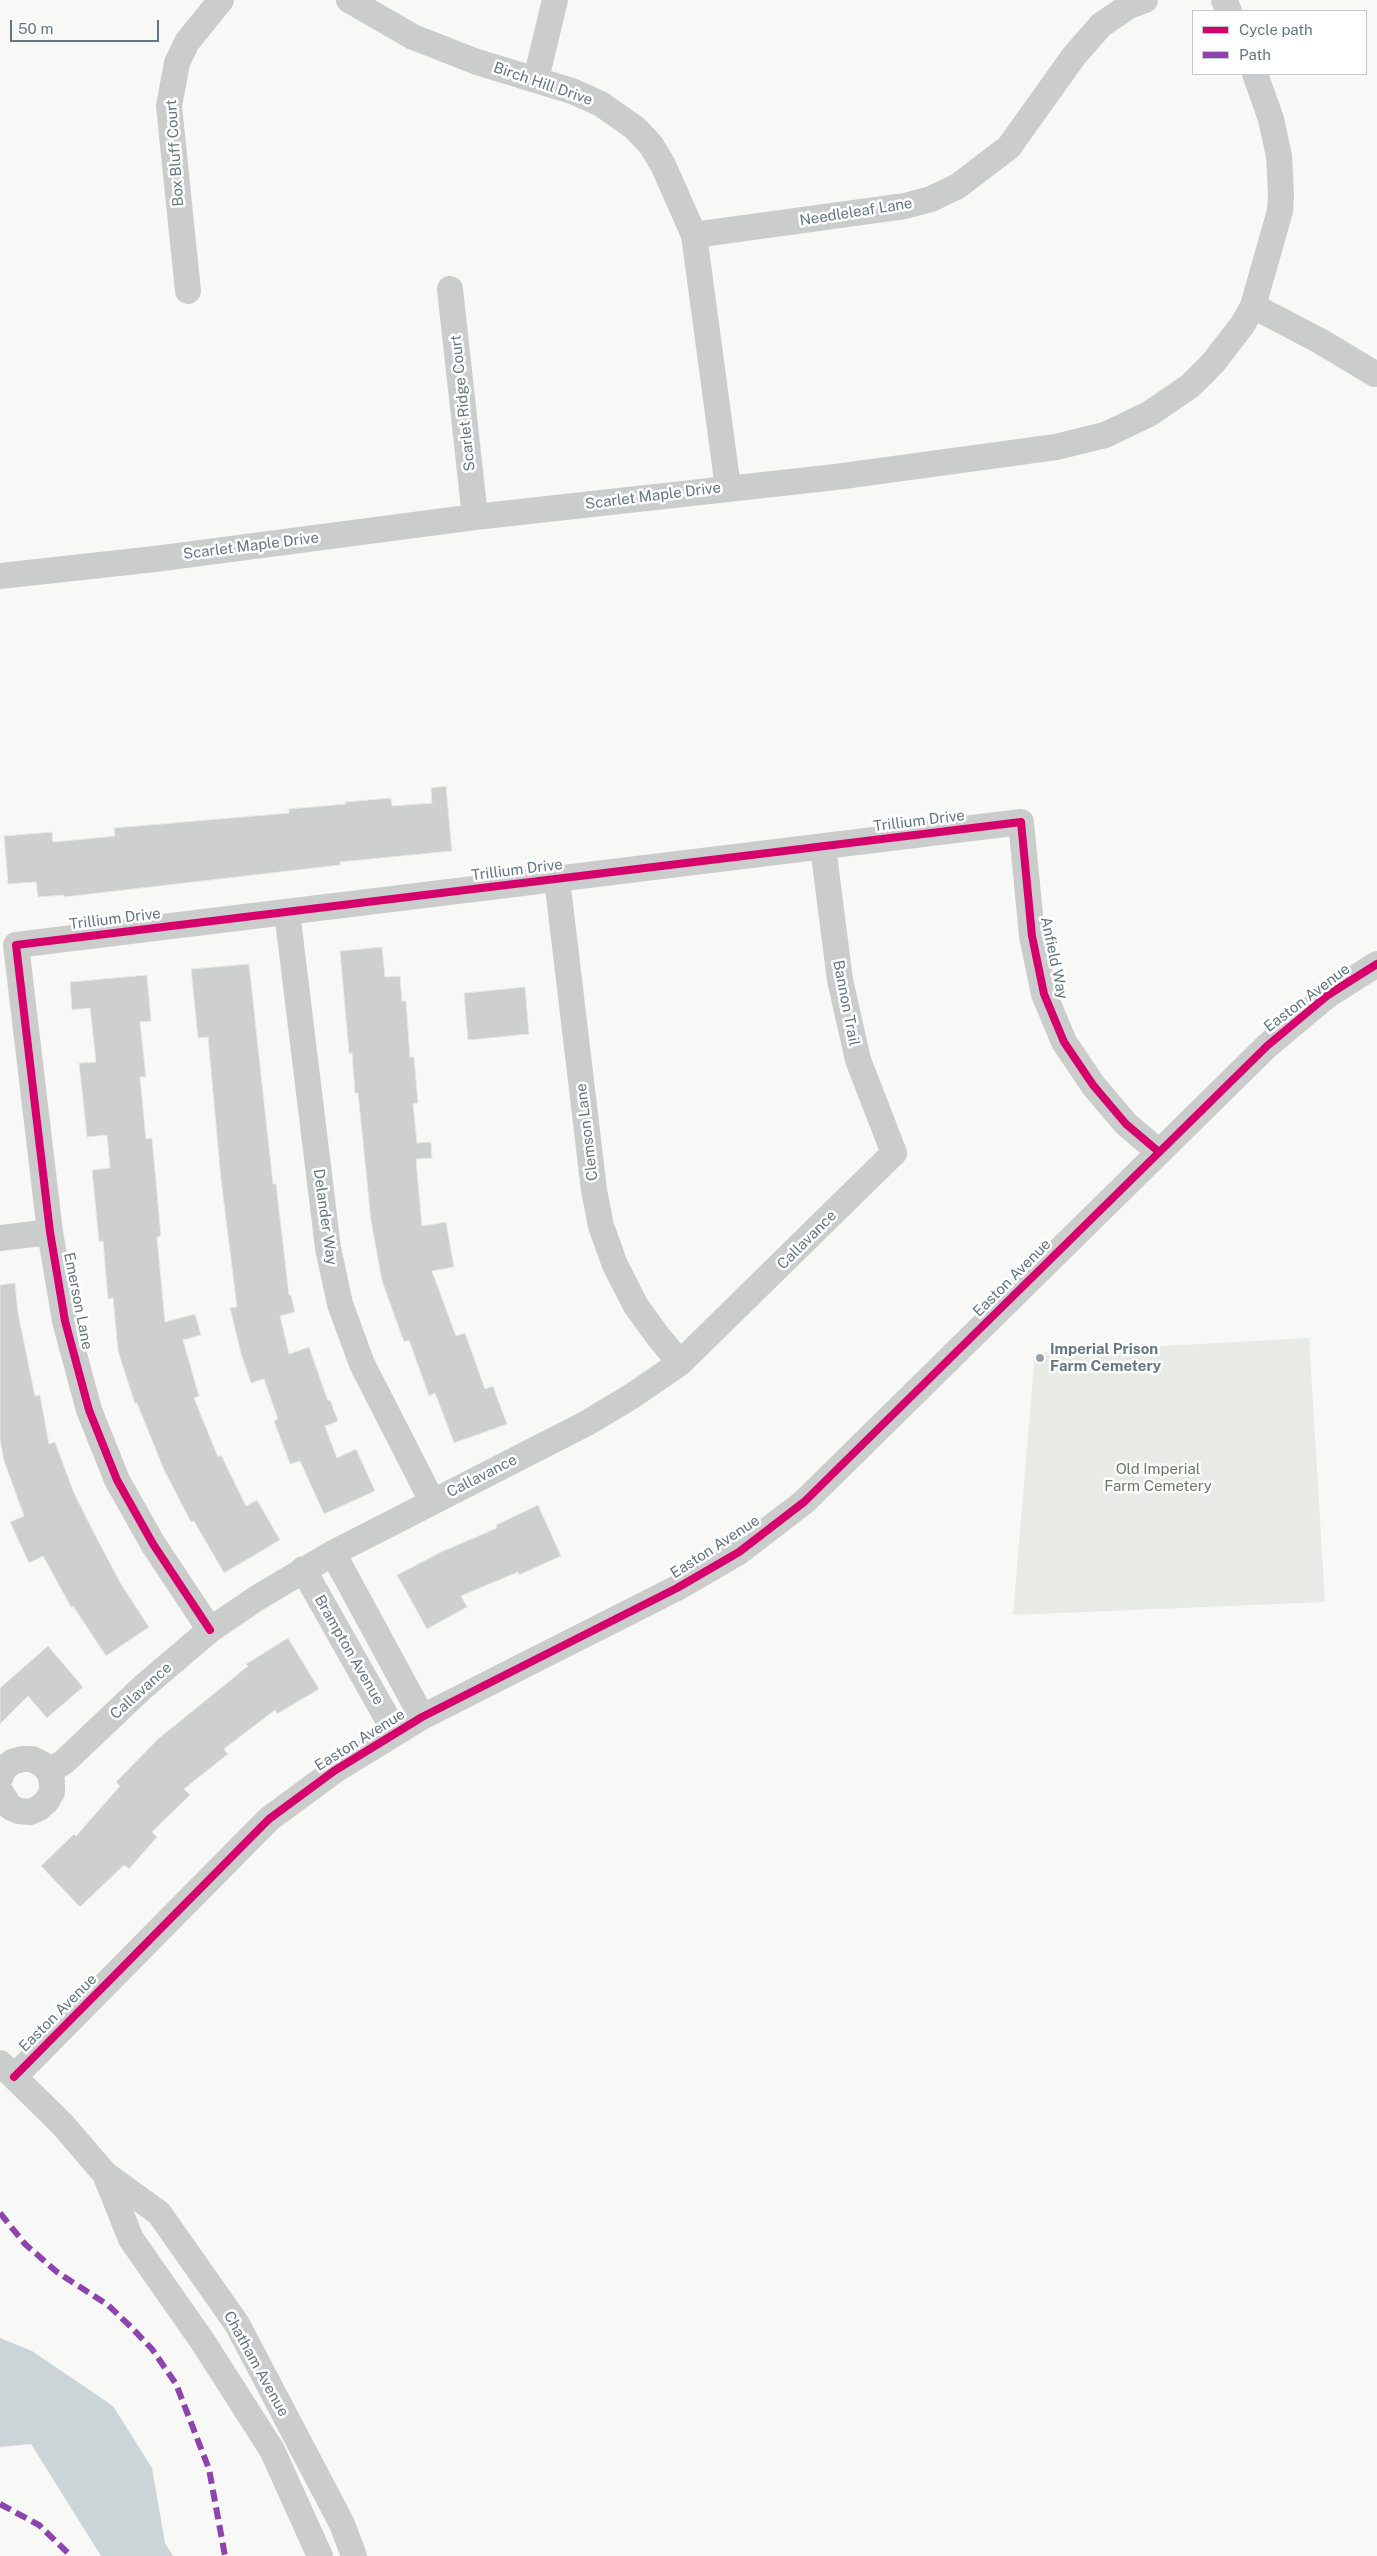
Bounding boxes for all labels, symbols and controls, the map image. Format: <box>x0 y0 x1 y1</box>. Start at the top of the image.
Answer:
scale bar <box>12 10 161 42</box>
legend <box>1192 10 1367 75</box>
text: 50 m <box>18 20 53 37</box>
text: Cycle path <box>1239 21 1313 38</box>
text: Path <box>1239 46 1271 63</box>
street label: Birch Hill Drive <box>491 59 595 109</box>
street label: Box Bluff Court <box>162 99 188 207</box>
street label: Needleleaf Lane <box>798 194 914 230</box>
street label: Scarlet Ridge Court <box>447 334 479 472</box>
street label: Scarlet Maple Drive <box>584 479 722 513</box>
street label: Scarlet Maple Drive <box>182 529 320 563</box>
street label: Trillium Drive <box>872 806 966 836</box>
street label: Trillium Drive <box>470 855 564 885</box>
street label: Trillium Drive <box>68 904 162 934</box>
street label: Anfield Way <box>1037 915 1071 1001</box>
street label: Bannon Trail <box>829 959 863 1047</box>
street label: Easton Avenue <box>1261 960 1353 1036</box>
street label: Clemson Lane <box>572 1082 602 1182</box>
street label: Delander Way <box>309 1168 341 1266</box>
street label: Callavance <box>774 1207 840 1273</box>
street label: Easton Avenue <box>969 1235 1055 1321</box>
street label: Emerson Lane <box>60 1251 96 1351</box>
place label: Imperial Prison Farm Cemetery <box>1050 1340 1161 1375</box>
marker: Imperial Prison Farm Cemetery <box>1034 1352 1046 1364</box>
street label: Callavance <box>444 1451 520 1501</box>
park label: Old Imperial Farm Cemetery <box>1104 1460 1212 1495</box>
street label: Easton Avenue <box>667 1511 763 1583</box>
street label: Brampton Avenue <box>310 1592 388 1708</box>
street label: Callavance <box>107 1659 175 1723</box>
street label: Easton Avenue <box>312 1705 408 1775</box>
street label: Easton Avenue <box>15 1970 101 2056</box>
street label: Chatham Avenue <box>220 2308 292 2420</box>

